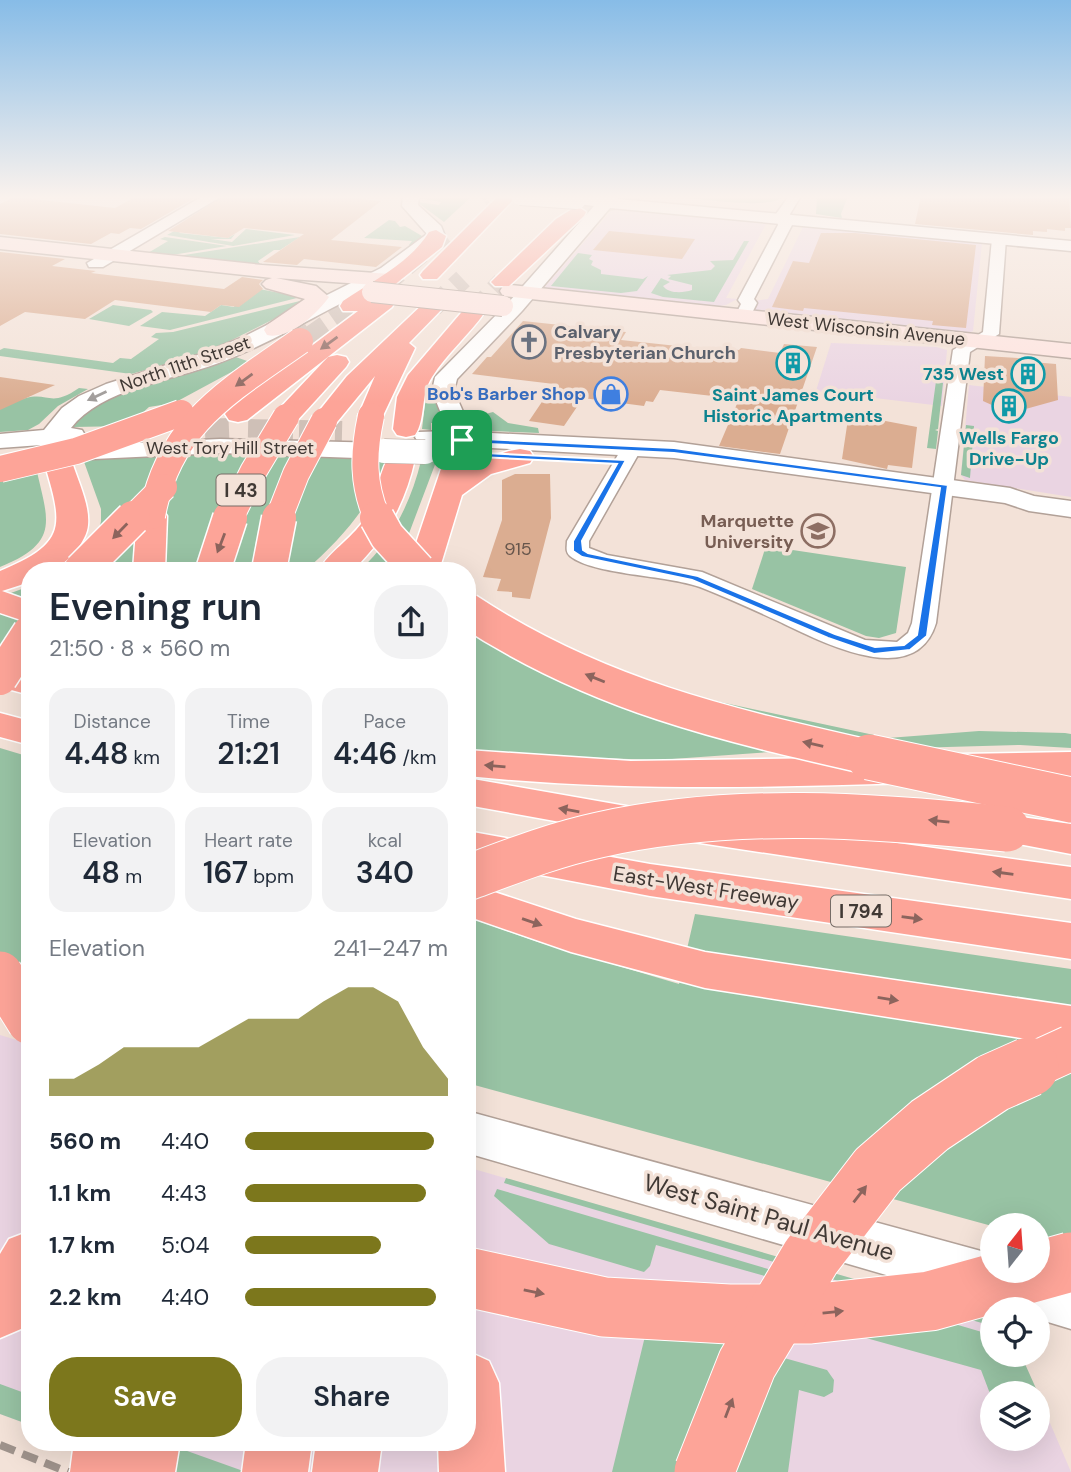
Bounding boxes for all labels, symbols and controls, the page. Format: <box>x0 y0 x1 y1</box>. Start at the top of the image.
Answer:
street label: West Wisconsin Avenue <box>766 307 966 351</box>
place label: Calvary Presbyterian Church <box>554 320 736 365</box>
church icon: Calvary Presbyterian Church <box>510 323 548 361</box>
street label: North 11th Street <box>117 330 253 398</box>
one-way arrow <box>320 336 338 350</box>
building icon: Saint James Court Historic Apartments <box>774 344 812 382</box>
building icon: 735 West <box>1009 355 1047 393</box>
place label: 735 West <box>923 362 1004 386</box>
one-way arrow <box>235 373 253 387</box>
shop icon: Bob's Barber Shop <box>592 375 630 413</box>
place label: Bob's Barber Shop <box>427 382 586 406</box>
place label: Saint James Court Historic Apartments <box>703 383 883 428</box>
building icon: Wells Fargo Drive-Up <box>990 387 1028 425</box>
one-way arrow <box>87 390 107 402</box>
pin <box>432 410 492 470</box>
icon: arrive <box>443 421 481 459</box>
place label: Wells Fargo Drive-Up <box>959 426 1059 471</box>
street label: West Tory Hill Street <box>146 436 314 460</box>
road number: I 43 <box>216 475 266 505</box>
place label: Marquette University <box>701 509 794 554</box>
school or university icon: Marquette University <box>799 512 837 550</box>
one-way arrow <box>112 522 128 539</box>
one-way arrow <box>216 532 227 553</box>
house number: 915 <box>504 537 532 561</box>
text: Evening run <box>49 582 262 632</box>
button: share <box>374 585 448 659</box>
text: 21:50 · 8 × 560 m <box>49 633 230 663</box>
one-way arrow <box>585 673 606 684</box>
text: Distance <box>74 709 151 734</box>
text: Time <box>227 709 270 734</box>
text: Pace <box>364 709 406 734</box>
text: 4.48 <box>64 734 128 773</box>
text: 21:21 <box>217 734 280 773</box>
text: 4:46 <box>333 734 398 773</box>
one-way arrow <box>802 738 824 749</box>
text: km <box>128 745 160 770</box>
text: /km <box>398 745 437 770</box>
one-way arrow <box>484 760 506 771</box>
one-way arrow <box>558 804 580 815</box>
one-way arrow <box>928 815 950 826</box>
text: Elevation <box>73 828 152 853</box>
text: Heart rate <box>204 828 293 853</box>
text: kcal <box>368 828 402 853</box>
text: 48 <box>82 853 120 892</box>
text: 167 <box>203 853 248 892</box>
text: 340 <box>356 853 414 892</box>
street label: East-West Freeway <box>611 859 801 917</box>
text: m <box>120 864 142 889</box>
text: bpm <box>248 864 294 889</box>
one-way arrow <box>992 867 1014 878</box>
road number: I 794 <box>831 896 891 926</box>
one-way arrow <box>901 913 923 924</box>
one-way arrow <box>521 917 542 928</box>
text: Elevation <box>49 933 145 963</box>
text: 241–247 m <box>333 933 448 963</box>
one-way arrow <box>877 993 899 1004</box>
text: 560 m <box>49 1126 121 1156</box>
text: 4:40 <box>161 1126 209 1156</box>
street label: West Saint Paul Avenue <box>640 1166 898 1268</box>
text: 1.1 km <box>49 1178 111 1208</box>
text: 4:43 <box>161 1178 207 1208</box>
one-way arrow <box>852 1186 867 1204</box>
north arrow <box>980 1213 1050 1283</box>
map controls <box>980 1213 1050 1451</box>
text: 1.7 km <box>49 1230 115 1260</box>
text: 5:04 <box>161 1230 209 1260</box>
text: 2.2 km <box>49 1282 122 1312</box>
text: 4:40 <box>161 1282 209 1312</box>
one-way arrow <box>523 1286 545 1297</box>
button: locate <box>980 1297 1050 1367</box>
one-way arrow <box>822 1306 844 1317</box>
button: Save <box>49 1357 242 1437</box>
button: Share <box>256 1357 448 1437</box>
button: layers <box>980 1381 1050 1451</box>
one-way arrow <box>724 1398 735 1419</box>

